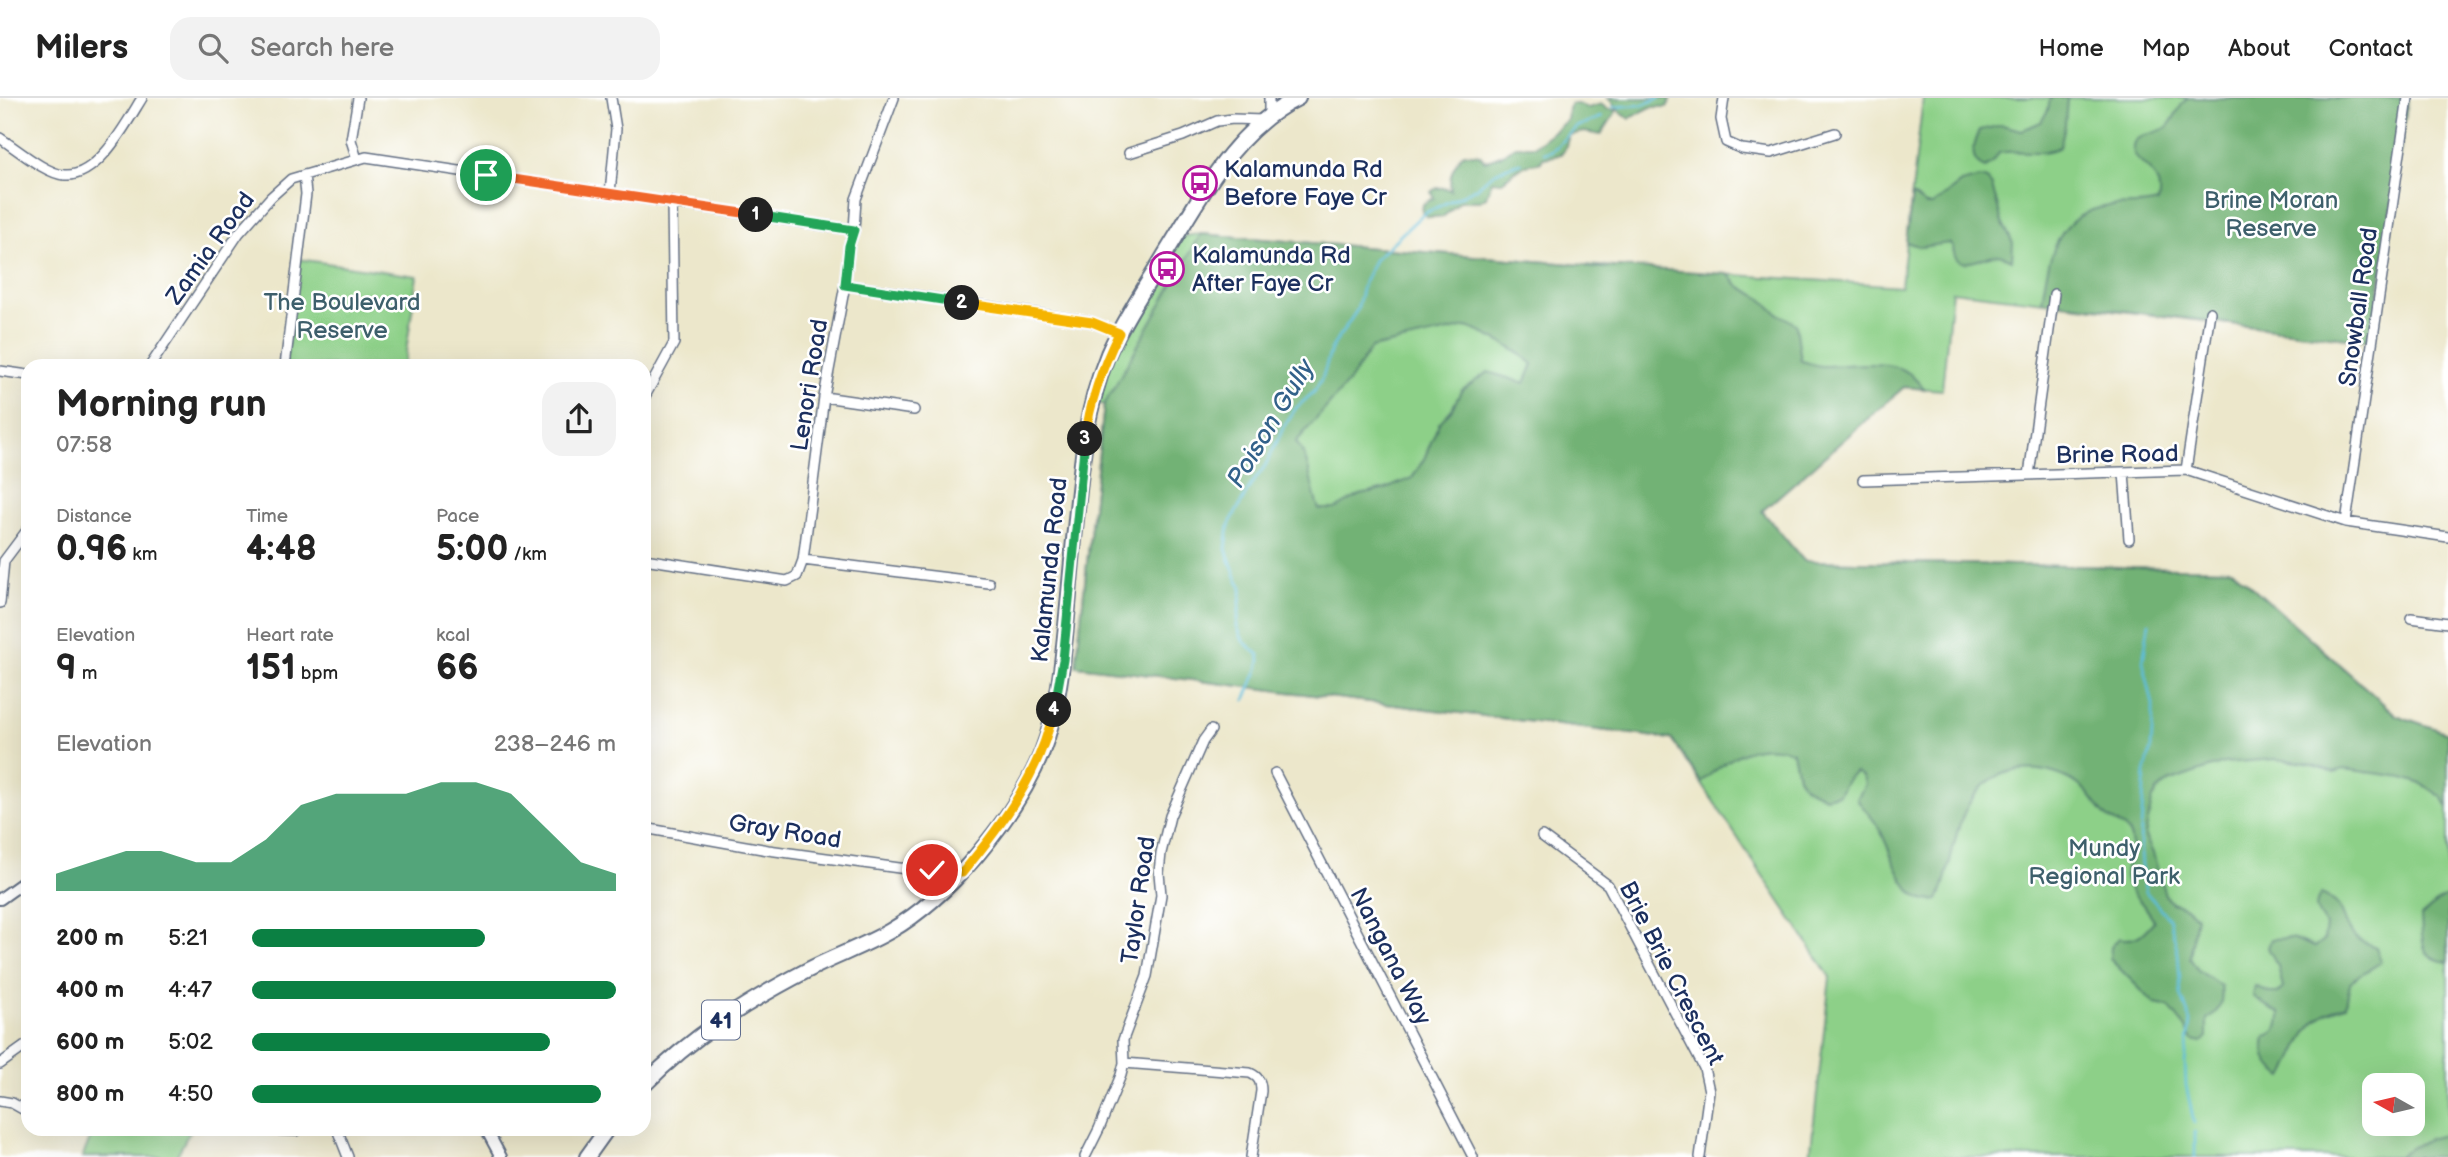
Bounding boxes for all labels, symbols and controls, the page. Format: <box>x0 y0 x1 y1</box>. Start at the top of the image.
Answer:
search box <box>170 17 660 80</box>
text: Milers <box>35 28 128 68</box>
icon: search <box>194 29 232 67</box>
text: Search here <box>250 33 394 64</box>
text: Home <box>2039 34 2104 63</box>
text: Map <box>2142 34 2190 63</box>
text: About <box>2228 34 2290 63</box>
text: Contact <box>2328 34 2413 63</box>
pin <box>456 145 516 205</box>
place label: Kalamunda Rd Before Faye Cr <box>1224 155 1387 212</box>
icon: arrive <box>467 156 505 194</box>
bus stop icon: Kalamunda Rd Before Faye Cr <box>1181 164 1219 202</box>
street label: Zamia Road <box>159 186 261 311</box>
park label: Brine Moran Reserve <box>2204 186 2338 243</box>
pin: 1 <box>738 198 774 232</box>
text: 1 <box>752 203 760 226</box>
street label: Snowball Road <box>2333 226 2384 388</box>
place label: Kalamunda Rd After Faye Cr <box>1192 241 1351 298</box>
bus stop icon: Kalamunda Rd After Faye Cr <box>1148 250 1186 288</box>
pin: 2 <box>944 286 979 320</box>
park label: The Boulevard Reserve <box>263 288 421 345</box>
text: 2 <box>956 291 967 314</box>
street label: Lenori Road <box>785 317 834 453</box>
water label: Poison Gully <box>1221 353 1322 494</box>
text: Morning run <box>56 382 267 427</box>
button: share <box>542 382 616 456</box>
pin: 3 <box>1068 422 1102 456</box>
text: 3 <box>1079 427 1090 450</box>
text: 07:58 <box>56 431 112 459</box>
street label: Brine Road <box>2055 439 2179 470</box>
street label: Kalamunda Road <box>1025 476 1074 664</box>
text: Distance <box>56 505 132 528</box>
text: Time <box>246 505 288 528</box>
text: Pace <box>436 505 479 528</box>
text: 0.96 <box>56 528 127 571</box>
text: 4:48 <box>246 528 317 571</box>
text: 5:00 <box>436 528 508 571</box>
text: km <box>127 543 157 566</box>
text: /km <box>508 543 547 566</box>
text: Elevation <box>56 624 135 647</box>
text: Heart rate <box>246 624 334 647</box>
text: kcal <box>436 624 470 647</box>
text: 9 <box>56 647 77 690</box>
text: 151 <box>246 647 296 690</box>
text: 66 <box>436 647 478 690</box>
text: m <box>77 662 97 685</box>
text: bpm <box>296 662 338 685</box>
pin: 4 <box>1036 692 1072 728</box>
text: 4 <box>1048 698 1059 721</box>
text: Elevation <box>56 730 152 758</box>
text: 238–246 m <box>494 730 616 758</box>
street label: Gray Road <box>727 808 843 855</box>
park label: Mundy Regional Park <box>2028 834 2180 891</box>
street label: Taylor Road <box>1115 835 1162 966</box>
pin <box>902 840 962 900</box>
icon: check <box>913 851 951 889</box>
street label: Brie Brie Crescent <box>1613 877 1731 1070</box>
street label: Nangana Way <box>1344 883 1438 1030</box>
text: 200 m <box>56 924 124 952</box>
text: 5:21 <box>168 924 208 952</box>
text: 400 m <box>56 976 124 1004</box>
text: 4:47 <box>168 976 212 1004</box>
road number: 41 <box>702 1001 740 1040</box>
text: 600 m <box>56 1028 124 1056</box>
text: 5:02 <box>168 1028 213 1056</box>
north arrow <box>2362 1073 2426 1136</box>
map controls <box>2362 1073 2425 1136</box>
text: 800 m <box>56 1080 124 1108</box>
text: 4:50 <box>168 1080 213 1108</box>

